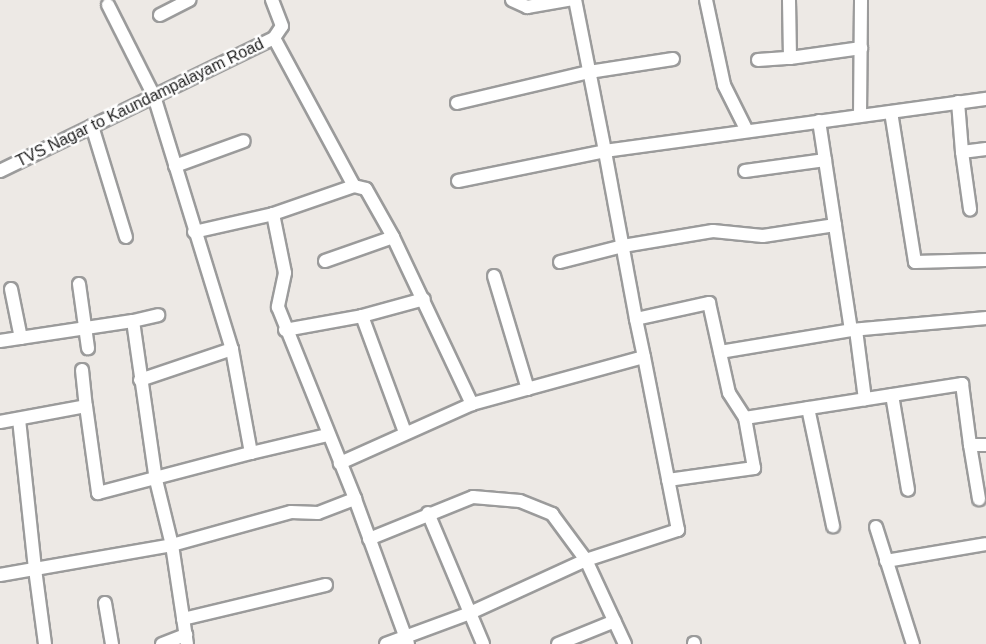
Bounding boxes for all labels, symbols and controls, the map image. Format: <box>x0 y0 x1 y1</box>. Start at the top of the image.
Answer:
street label: TVS Nagar to Kaundampalayam Road <box>13 35 267 171</box>

